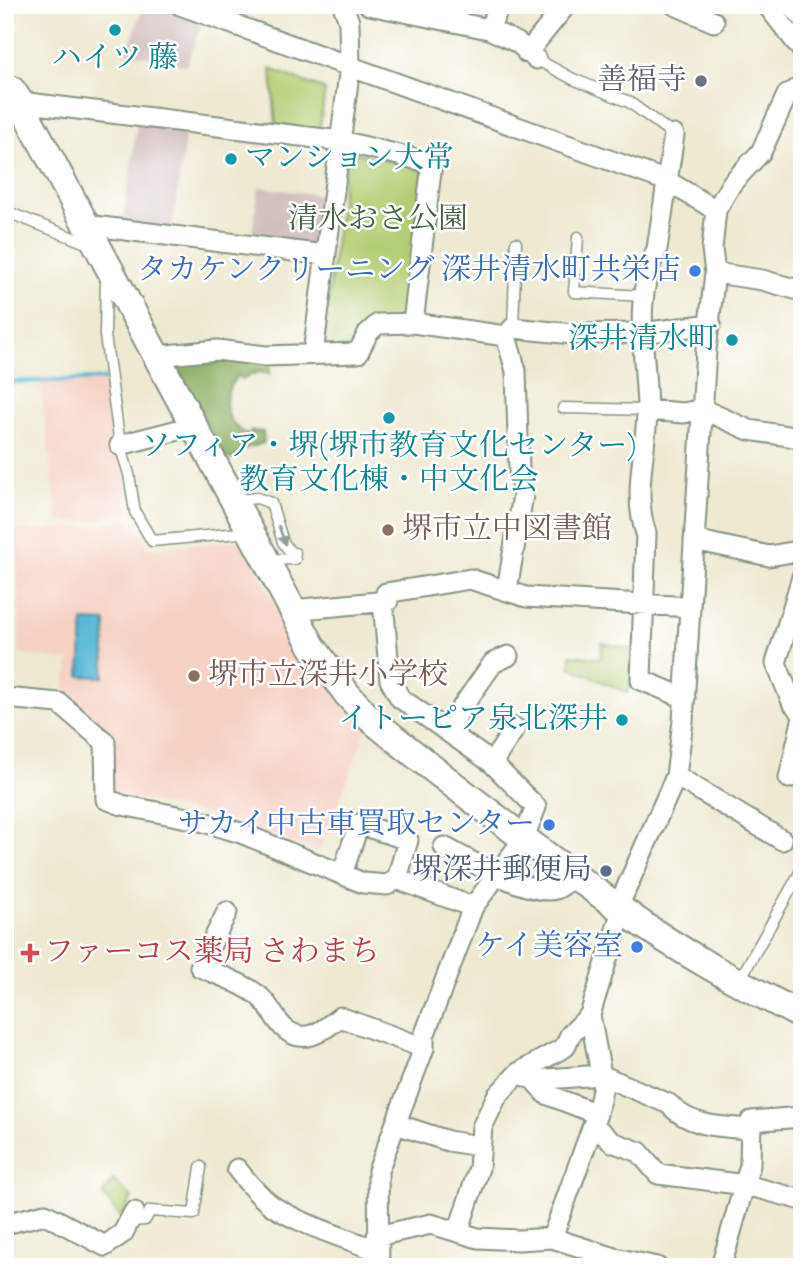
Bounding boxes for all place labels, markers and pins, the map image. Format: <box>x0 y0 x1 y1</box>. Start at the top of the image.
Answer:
marker: ハイツ 藤 <box>107 22 123 38</box>
place label: ハイツ 藤 <box>52 38 178 81</box>
place label: 善福寺 <box>597 60 687 103</box>
marker: 善福寺 <box>693 73 709 89</box>
place label: マンション大常 <box>245 138 454 181</box>
marker: マンション大常 <box>223 151 239 167</box>
place label: タカケンクリーニング 深井清水町共栄店 <box>137 250 681 293</box>
marker: タカケンクリーニング 深井清水町共栄店 <box>687 263 703 279</box>
place label: 深井清水町 <box>568 319 718 362</box>
marker: 深井清水町 <box>724 332 740 348</box>
marker: ソフィア・堺(堺市教育文化センター) 教育文化棟・中文化会 <box>381 410 397 426</box>
place label: ソフィア・堺(堺市教育文化センター) 教育文化棟・中文化会 <box>141 426 637 503</box>
place label: 堺市立中図書館 <box>402 509 612 552</box>
marker: 堺市立中図書館 <box>380 522 396 538</box>
place label: 堺市立深井小学校 <box>208 655 448 698</box>
marker: 堺市立深井小学校 <box>186 668 202 684</box>
place label: イトーピア泉北深井 <box>338 699 608 742</box>
marker: イトーピア泉北深井 <box>614 712 630 728</box>
place label: サカイ中古車買取センター <box>178 804 535 847</box>
marker: サカイ中古車買取センター <box>541 817 557 833</box>
place label: 堺深井郵便局 <box>412 850 592 893</box>
marker: 堺深井郵便局 <box>598 863 614 879</box>
place label: ケイ美容室 <box>475 926 623 969</box>
place label: ファーコス薬局 さわまち <box>44 932 380 975</box>
marker: ケイ美容室 <box>629 939 645 955</box>
marker: ファーコス薬局 さわまち <box>22 945 38 961</box>

